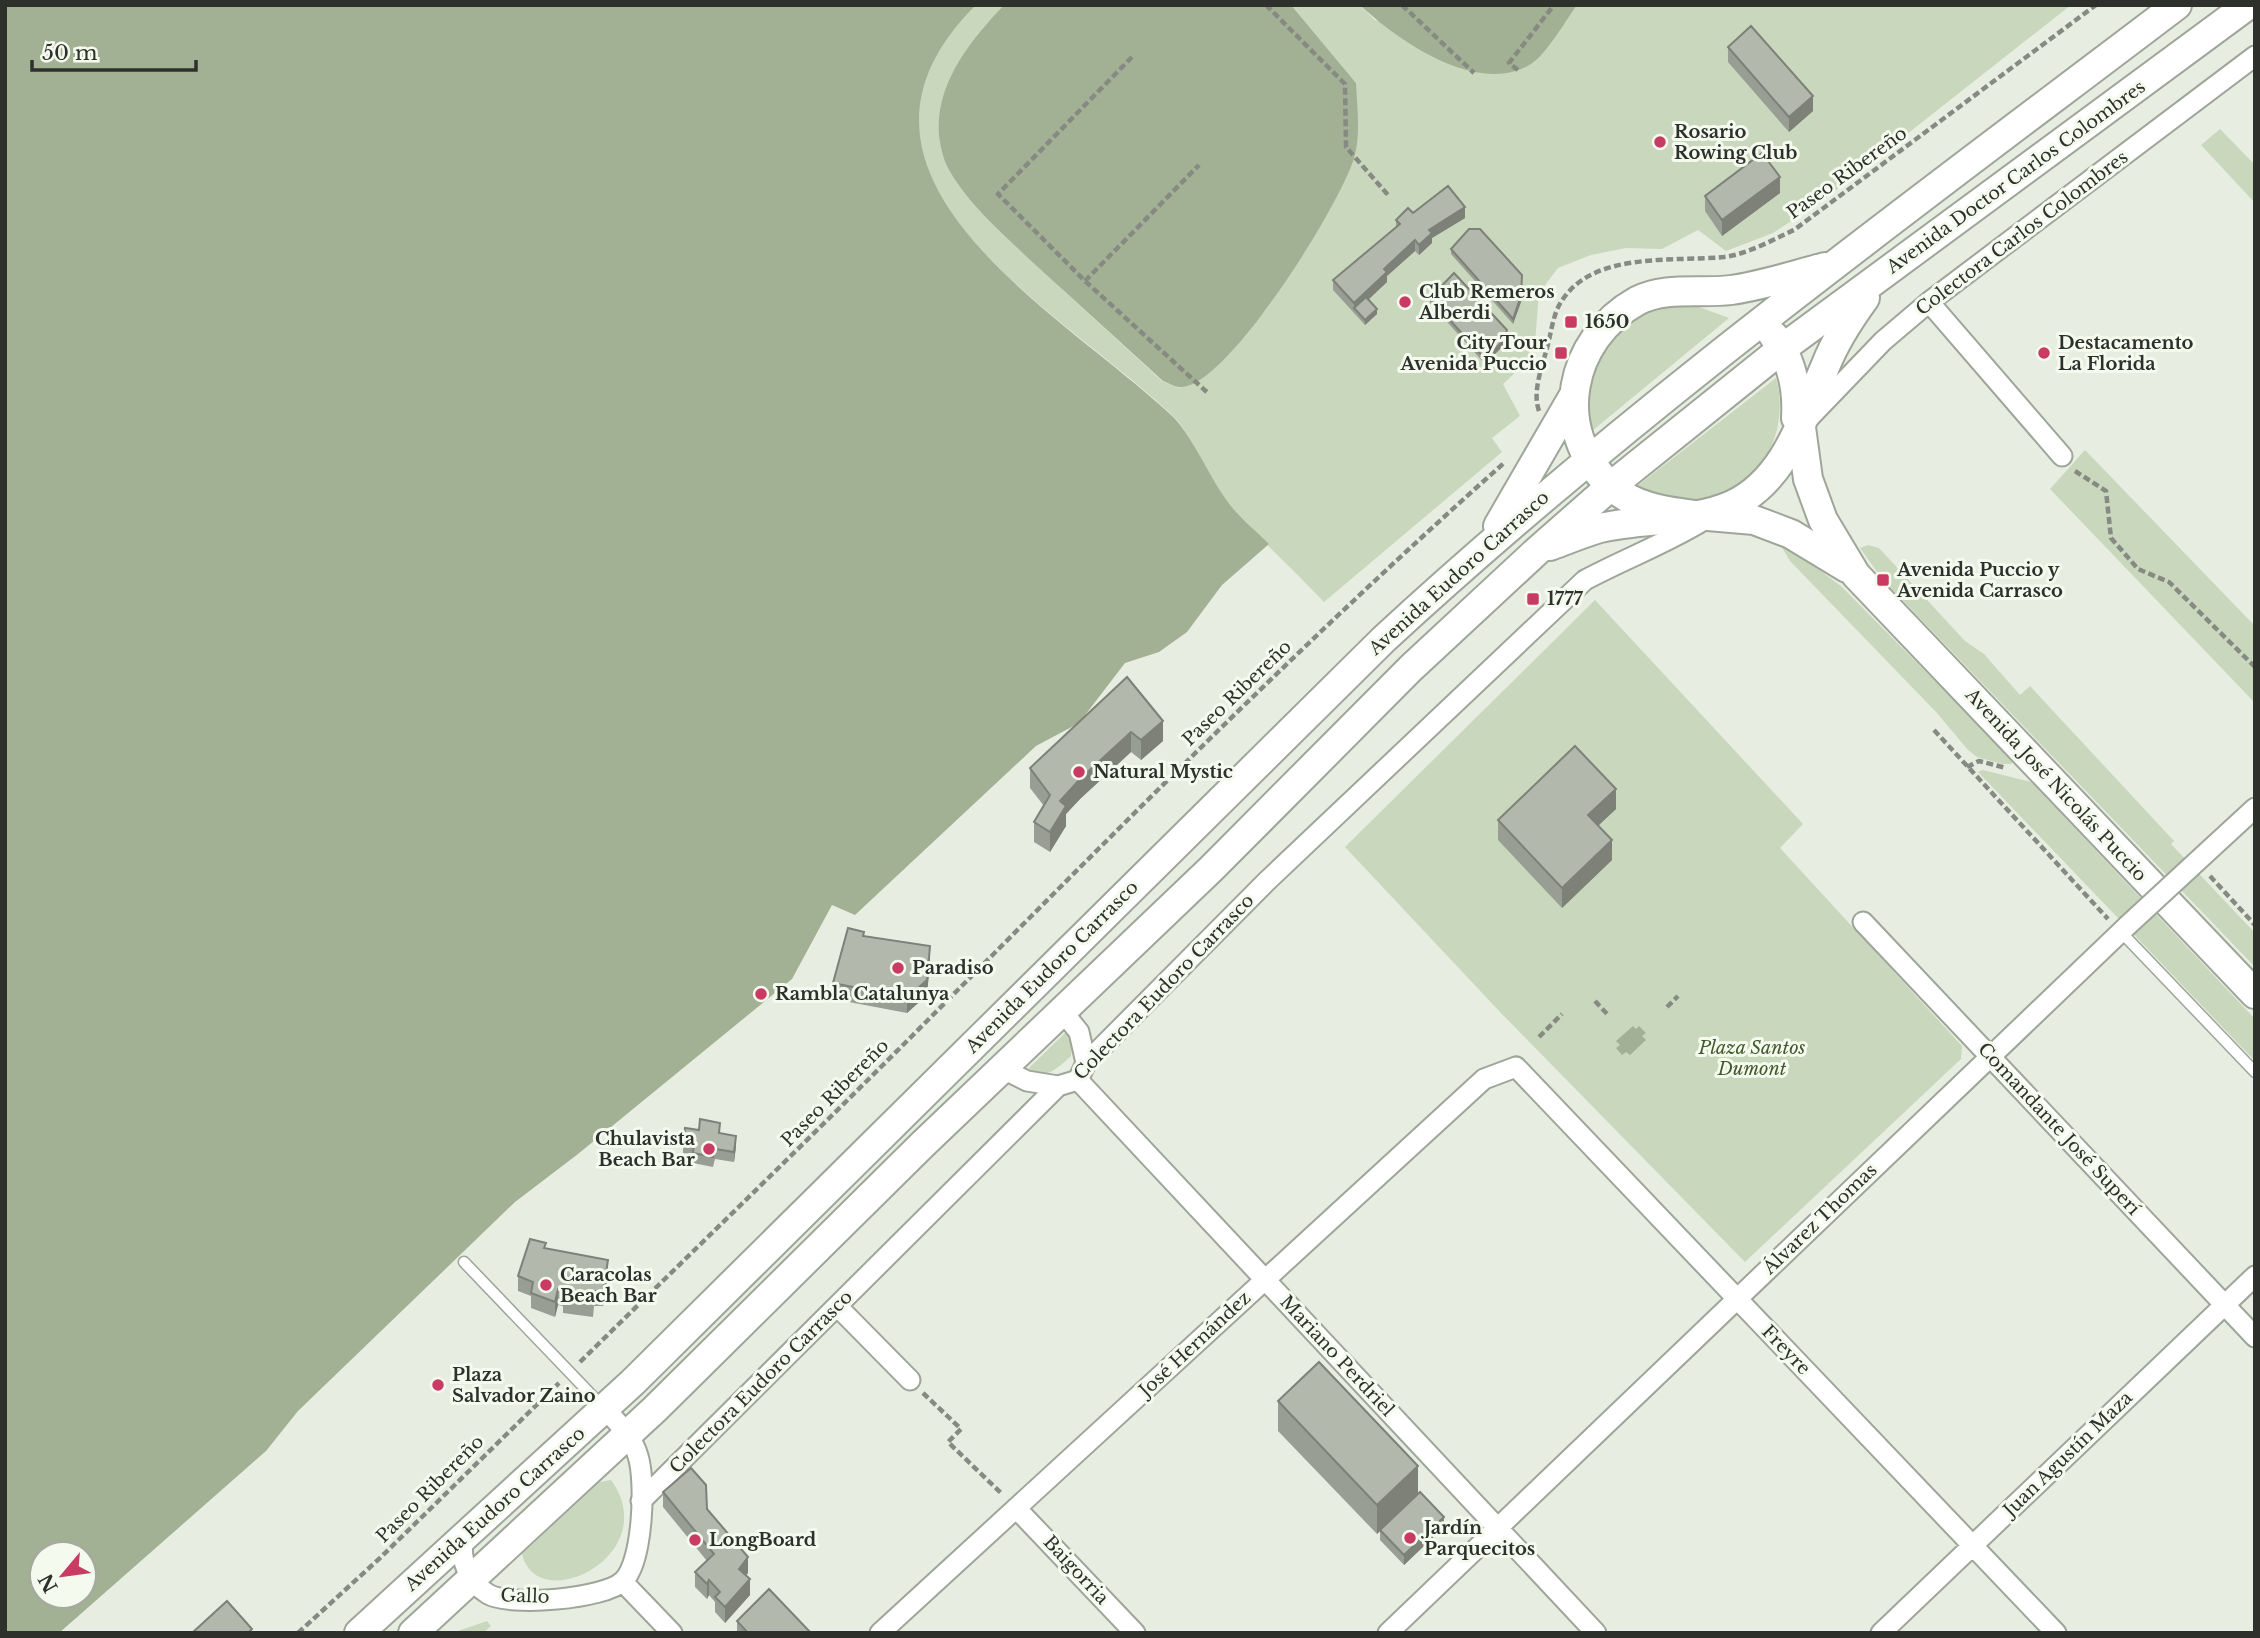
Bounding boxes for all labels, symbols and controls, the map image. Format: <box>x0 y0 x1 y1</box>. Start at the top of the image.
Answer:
scale bar <box>32 28 196 72</box>
text: 50 m <box>42 40 98 66</box>
street label: Avenida Doctor Carlos Colombres <box>1882 76 2150 279</box>
place label: Rosario Rowing Club <box>1674 121 1797 164</box>
street label: Paseo Ribereño <box>1783 122 1911 224</box>
marker: Rosario Rowing Club <box>1652 134 1668 150</box>
street label: Colectora Carlos Colombres <box>1912 146 2132 320</box>
place label: Club Remeros Alberdi <box>1418 281 1555 324</box>
marker: Club Remeros Alberdi <box>1397 294 1413 310</box>
place label: 1650 <box>1585 311 1629 333</box>
marker: 1650 <box>1563 314 1579 330</box>
place label: City Tour Avenida Puccio <box>1400 332 1547 375</box>
place label: Destacamento La Florida <box>2058 332 2194 375</box>
marker: City Tour Avenida Puccio <box>1553 345 1569 361</box>
marker: Destacamento La Florida <box>2036 345 2052 361</box>
street label: Avenida Eudoro Carrasco <box>1364 486 1554 660</box>
place label: Avenida Puccio y Avenida Carrasco <box>1896 559 2063 602</box>
marker: Avenida Puccio y Avenida Carrasco <box>1875 572 1891 588</box>
place label: 1777 <box>1547 588 1583 610</box>
marker: 1777 <box>1525 591 1541 607</box>
street label: Paseo Ribereño <box>1178 635 1296 751</box>
street label: Avenida José Nicolás Puccio <box>1960 683 2151 886</box>
place label: Natural Mystic <box>1093 761 1233 783</box>
marker: Natural Mystic <box>1071 764 1087 780</box>
street label: Avenida Eudoro Carrasco <box>960 876 1143 1059</box>
street label: Colectora Eudoro Carrasco <box>1069 890 1259 1084</box>
place label: Paradiso <box>912 957 994 979</box>
marker: Paradiso <box>890 960 906 976</box>
place label: Rambla Catalunya <box>775 983 950 1005</box>
marker: Rambla Catalunya <box>753 986 769 1002</box>
street label: Paseo Ribereño <box>777 1035 893 1151</box>
park label: Plaza Santos Dumont <box>1698 1037 1806 1080</box>
street label: Comandante José Superí <box>1973 1038 2145 1220</box>
place label: Chulavista Beach Bar <box>595 1128 696 1171</box>
marker: Chulavista Beach Bar <box>701 1141 717 1157</box>
street label: Álvarez Thomas <box>1757 1158 1882 1280</box>
place label: Caracolas Beach Bar <box>560 1264 657 1307</box>
marker: Caracolas Beach Bar <box>538 1277 554 1293</box>
street label: Colectora Eudoro Carrasco <box>665 1286 857 1478</box>
street label: José Hernández <box>1133 1287 1255 1403</box>
street label: Mariano Perdriel <box>1275 1291 1399 1421</box>
street label: Freyre <box>1757 1321 1815 1379</box>
place label: Plaza Salvador Zaino <box>452 1364 596 1407</box>
marker: Plaza Salvador Zaino <box>430 1377 446 1393</box>
street label: Juan Agustín Maza <box>1998 1387 2137 1523</box>
street label: Avenida Eudoro Carrasco <box>400 1422 590 1596</box>
street label: Paseo Ribereño <box>372 1431 488 1547</box>
place label: Jardín Parquecitos <box>1420 1517 1535 1560</box>
place label: LongBoard <box>709 1529 817 1551</box>
marker: Jardín Parquecitos <box>1402 1530 1418 1546</box>
street label: Baigorria <box>1039 1531 1113 1609</box>
marker: LongBoard <box>687 1532 703 1548</box>
north arrow <box>28 1540 98 1610</box>
text: N <box>34 1569 63 1596</box>
street label: Gallo <box>500 1584 550 1608</box>

